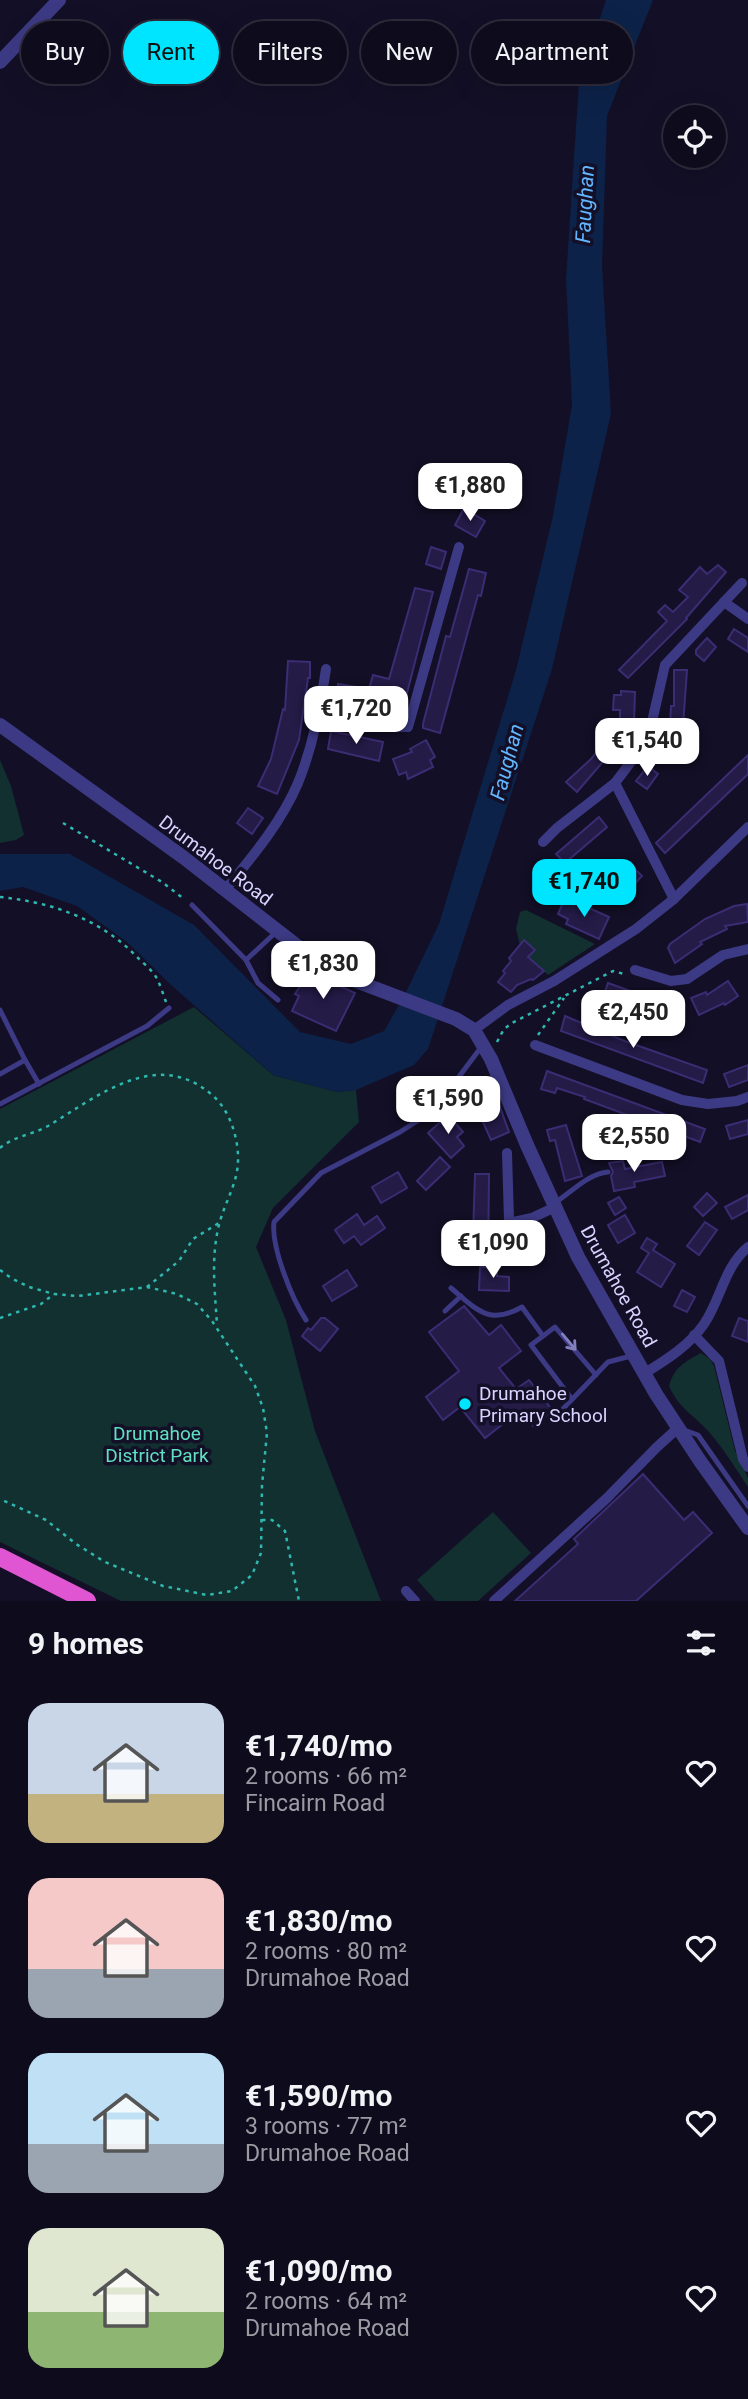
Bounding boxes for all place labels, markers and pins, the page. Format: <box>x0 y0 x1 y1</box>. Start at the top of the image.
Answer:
pin: €1,880 <box>413 463 527 523</box>
pin: €1,720 <box>299 686 413 746</box>
pin: €1,540 <box>590 718 704 778</box>
pin: €1,740 <box>527 860 641 919</box>
pin: €1,830 <box>266 942 380 1001</box>
pin: €2,450 <box>576 990 690 1050</box>
pin: €1,590 <box>391 1076 505 1136</box>
pin: €2,550 <box>577 1114 691 1174</box>
pin: €1,090 <box>436 1220 550 1280</box>
place label: Drumahoe Primary School <box>479 1382 607 1427</box>
marker: Drumahoe Primary School <box>457 1396 473 1412</box>

